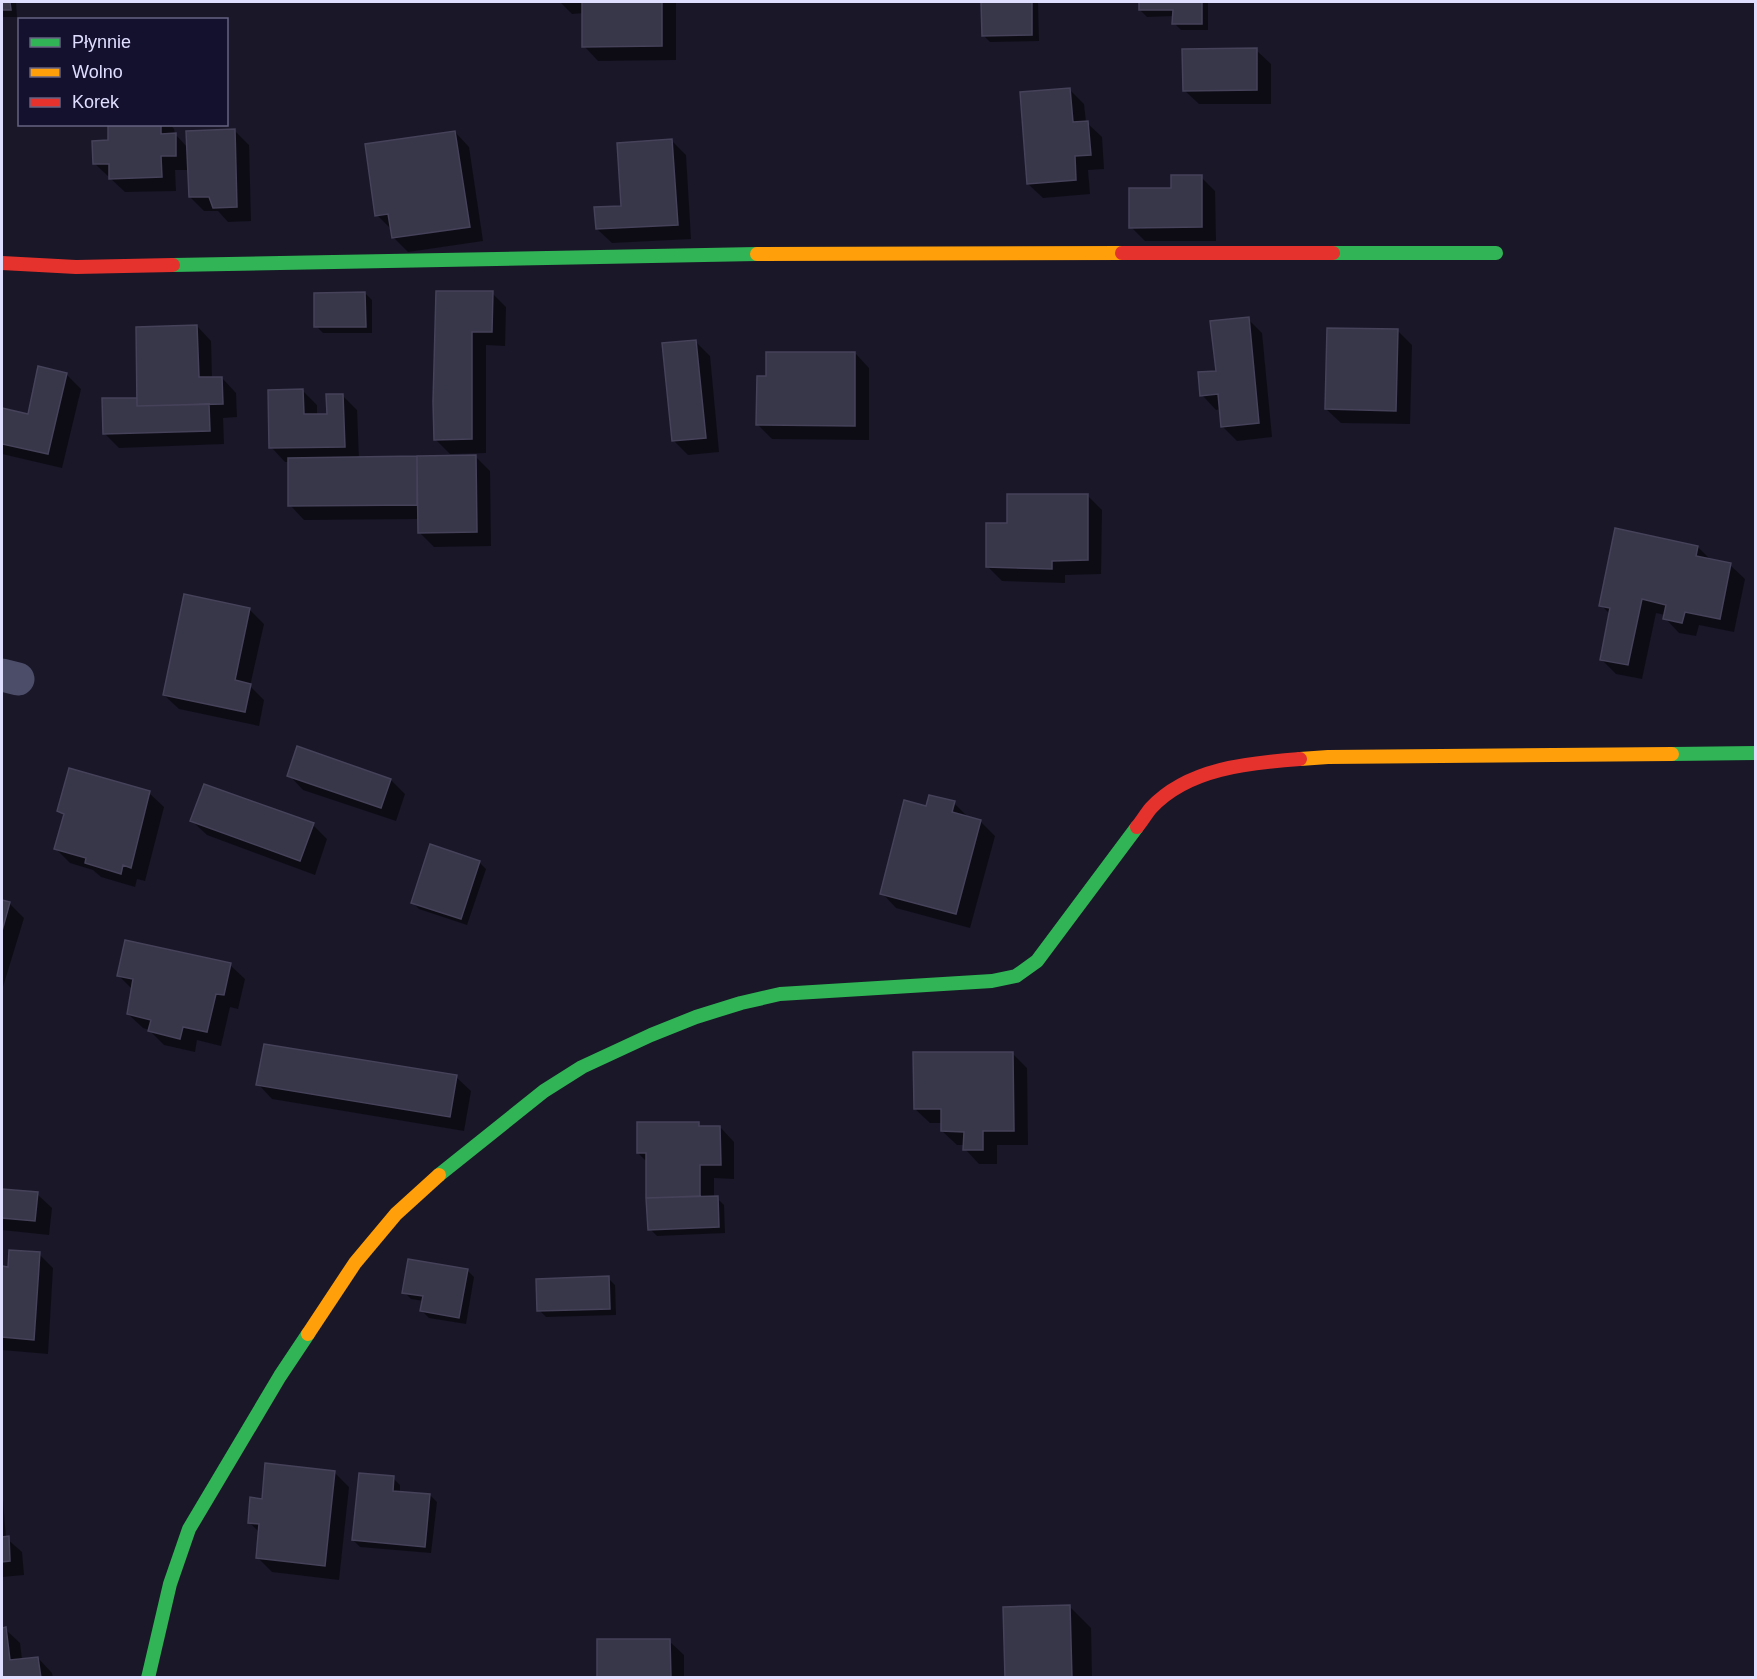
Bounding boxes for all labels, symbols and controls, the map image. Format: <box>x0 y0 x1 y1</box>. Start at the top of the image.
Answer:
legend <box>18 18 228 126</box>
text: Płynnie <box>72 32 131 52</box>
text: Wolno <box>72 62 123 82</box>
text: Korek <box>72 92 120 112</box>

